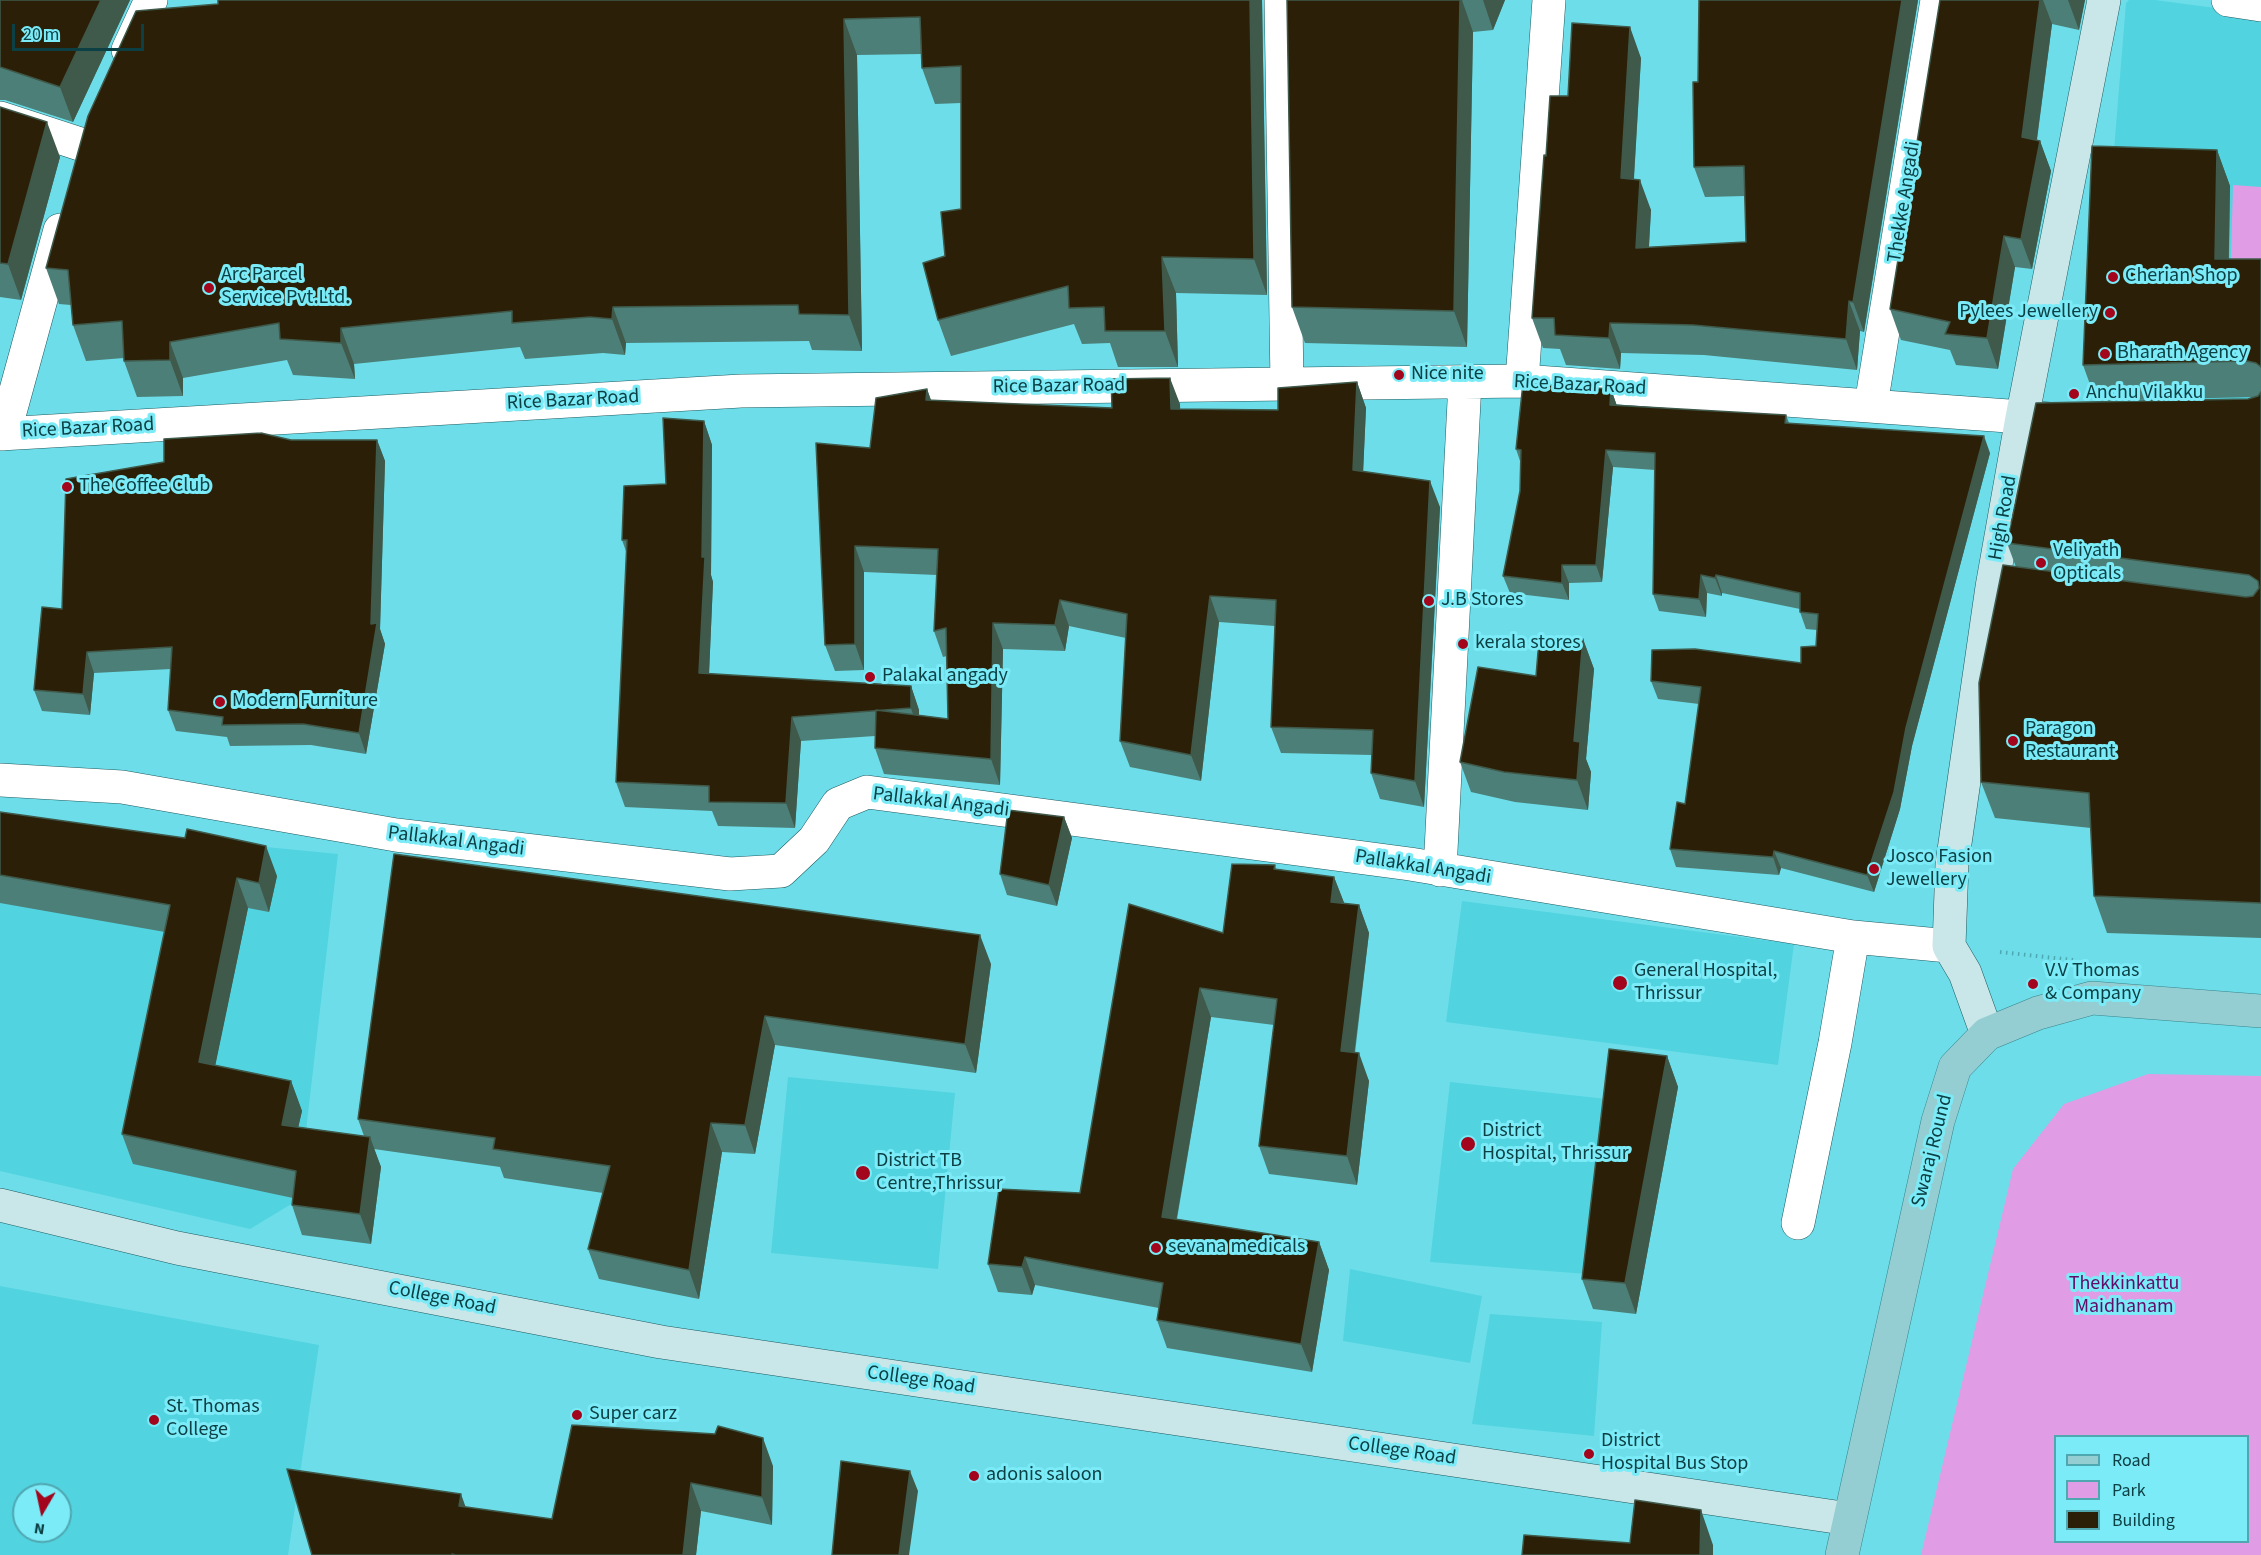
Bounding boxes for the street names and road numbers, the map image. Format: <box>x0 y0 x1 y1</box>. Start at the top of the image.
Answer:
street label: Thekke Angadi <box>1884 140 1926 264</box>
street label: Rice Bazar Road <box>1513 371 1647 401</box>
street label: Rice Bazar Road <box>992 374 1126 400</box>
street label: Rice Bazar Road <box>506 386 640 416</box>
street label: Rice Bazar Road <box>21 414 155 444</box>
street label: High Road <box>1985 474 2023 562</box>
street label: Pallakkal Angadi <box>871 783 1011 823</box>
street label: Pallakkal Angadi <box>386 822 526 862</box>
street label: Pallakkal Angadi <box>1353 845 1493 891</box>
street label: Swaraj Round <box>1907 1092 1959 1210</box>
street label: College Road <box>386 1277 498 1321</box>
street label: College Road <box>865 1362 977 1400</box>
street label: College Road <box>1346 1433 1458 1471</box>

